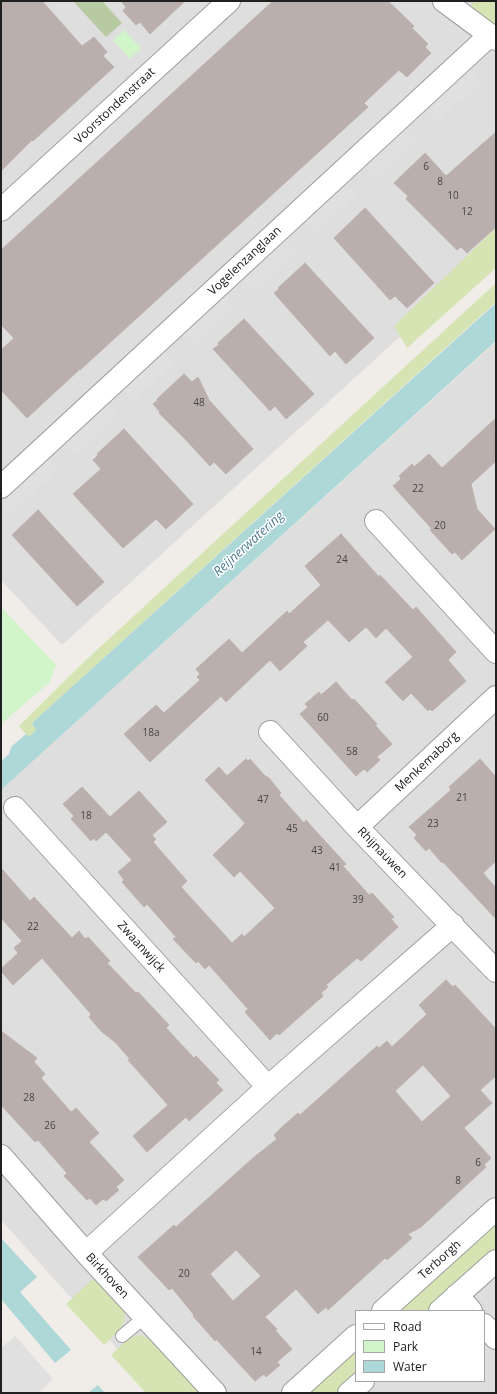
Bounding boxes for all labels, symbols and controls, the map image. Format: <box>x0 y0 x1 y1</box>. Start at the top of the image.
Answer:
street label: Voorstondenstraat <box>72 65 158 147</box>
house number: 6 <box>423 161 429 173</box>
house number: 8 <box>437 176 443 188</box>
house number: 10 <box>447 190 459 202</box>
house number: 12 <box>461 206 473 218</box>
street label: Vogelenzanglaan <box>205 223 285 299</box>
house number: 48 <box>193 397 205 409</box>
house number: 22 <box>412 483 424 495</box>
water label: Reijnerwatering <box>210 508 288 580</box>
house number: 20 <box>434 520 446 532</box>
house number: 24 <box>336 554 348 566</box>
house number: 60 <box>317 712 329 724</box>
house number: 18a <box>143 727 159 739</box>
street label: Menkemaborg <box>392 729 462 795</box>
house number: 58 <box>346 746 358 758</box>
house number: 21 <box>456 792 468 804</box>
house number: 47 <box>257 794 269 806</box>
house number: 18 <box>80 810 92 822</box>
house number: 23 <box>427 818 439 830</box>
house number: 45 <box>286 823 298 835</box>
street label: Rhijnauwen <box>354 824 410 882</box>
house number: 43 <box>311 845 323 857</box>
house number: 41 <box>329 862 341 874</box>
house number: 39 <box>352 894 364 906</box>
street label: Zwaanwijck <box>114 918 168 976</box>
house number: 22 <box>27 921 39 933</box>
house number: 28 <box>23 1092 35 1104</box>
house number: 26 <box>44 1120 56 1132</box>
house number: 6 <box>475 1157 481 1169</box>
house number: 8 <box>455 1175 461 1187</box>
street label: Terborgh <box>416 1237 464 1283</box>
street label: Birkhoven <box>82 1250 132 1302</box>
house number: 20 <box>178 1268 190 1280</box>
legend <box>355 1310 485 1382</box>
text: Road <box>393 1318 422 1335</box>
text: Park <box>393 1338 418 1355</box>
house number: 14 <box>250 1346 262 1358</box>
text: Water <box>393 1358 427 1375</box>

